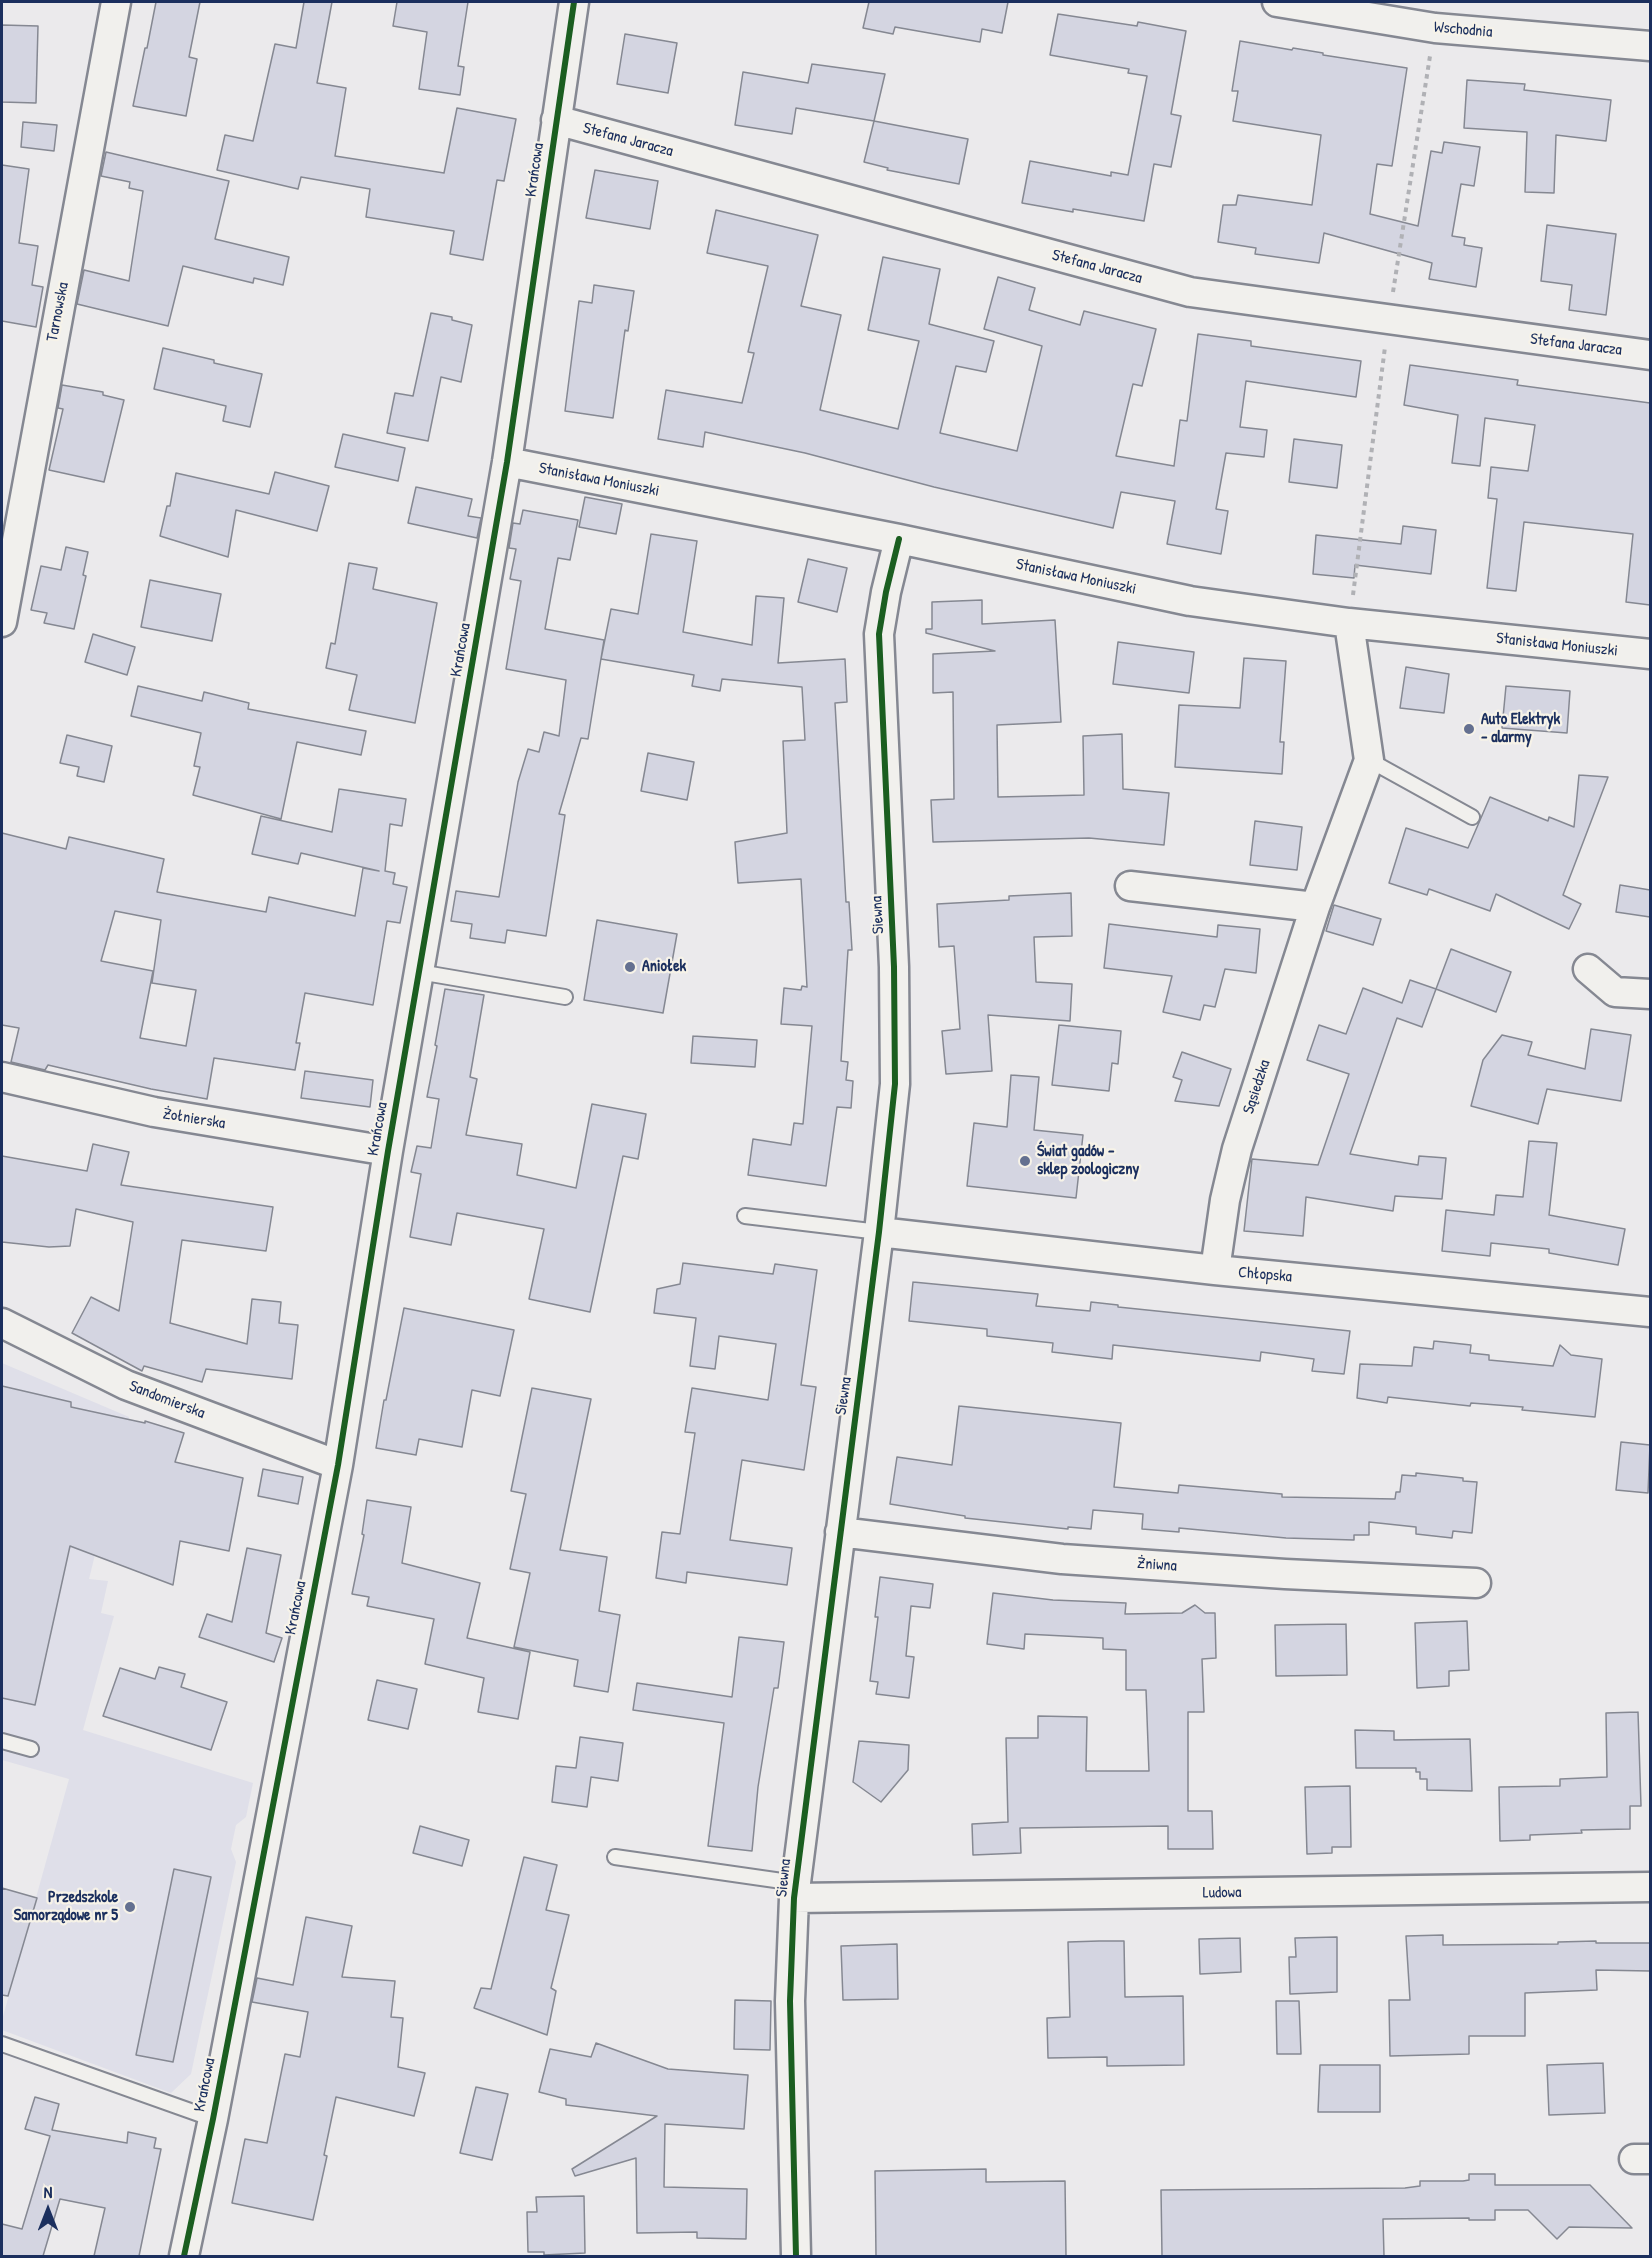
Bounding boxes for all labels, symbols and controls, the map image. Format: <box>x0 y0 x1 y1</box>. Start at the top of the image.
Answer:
street label: Wschodnia <box>1433 18 1493 42</box>
street label: Stefana Jaracza <box>581 119 675 161</box>
street label: Krańcowa <box>522 142 548 198</box>
street label: Stefana Jaracza <box>1050 246 1144 288</box>
street label: Tarnowska <box>43 281 73 343</box>
street label: Stefana Jaracza <box>1529 330 1623 360</box>
street label: Stanisława Moniuszki <box>537 459 661 501</box>
street label: Stanisława Moniuszki <box>1014 555 1138 599</box>
street label: Krańcowa <box>447 622 475 678</box>
street label: Stanisława Moniuszki <box>1495 629 1619 661</box>
place label: Auto Elektryk - alarmy <box>1481 710 1560 748</box>
marker: Auto Elektryk - alarmy <box>1462 722 1476 736</box>
street label: Siewna <box>867 895 889 935</box>
place label: Aniołek <box>642 957 686 977</box>
marker: Aniołek <box>623 960 637 974</box>
street label: Sąsiedzka <box>1239 1058 1275 1116</box>
street label: Krańcowa <box>364 1101 392 1157</box>
street label: Żołnierska <box>161 1105 227 1133</box>
place label: Świat gadów - sklep zoologiczny <box>1037 1142 1139 1180</box>
marker: Świat gadów - sklep zoologiczny <box>1018 1154 1032 1168</box>
street label: Chłopska <box>1237 1263 1293 1287</box>
street label: Siewna <box>832 1376 856 1416</box>
street label: Sandomierska <box>126 1377 208 1423</box>
street label: Żniwna <box>1136 1554 1178 1576</box>
street label: Krańcowa <box>281 1579 311 1637</box>
street label: Siewna <box>772 1858 796 1898</box>
street label: Ludowa <box>1202 1883 1242 1903</box>
place label: Przedszkole Samorządowe nr 5 <box>14 1888 118 1926</box>
marker: Przedszkole Samorządowe nr 5 <box>123 1900 137 1914</box>
street label: Krańcowa <box>190 2056 220 2114</box>
north arrow <box>18 2180 78 2240</box>
text: N <box>44 2181 52 2203</box>

